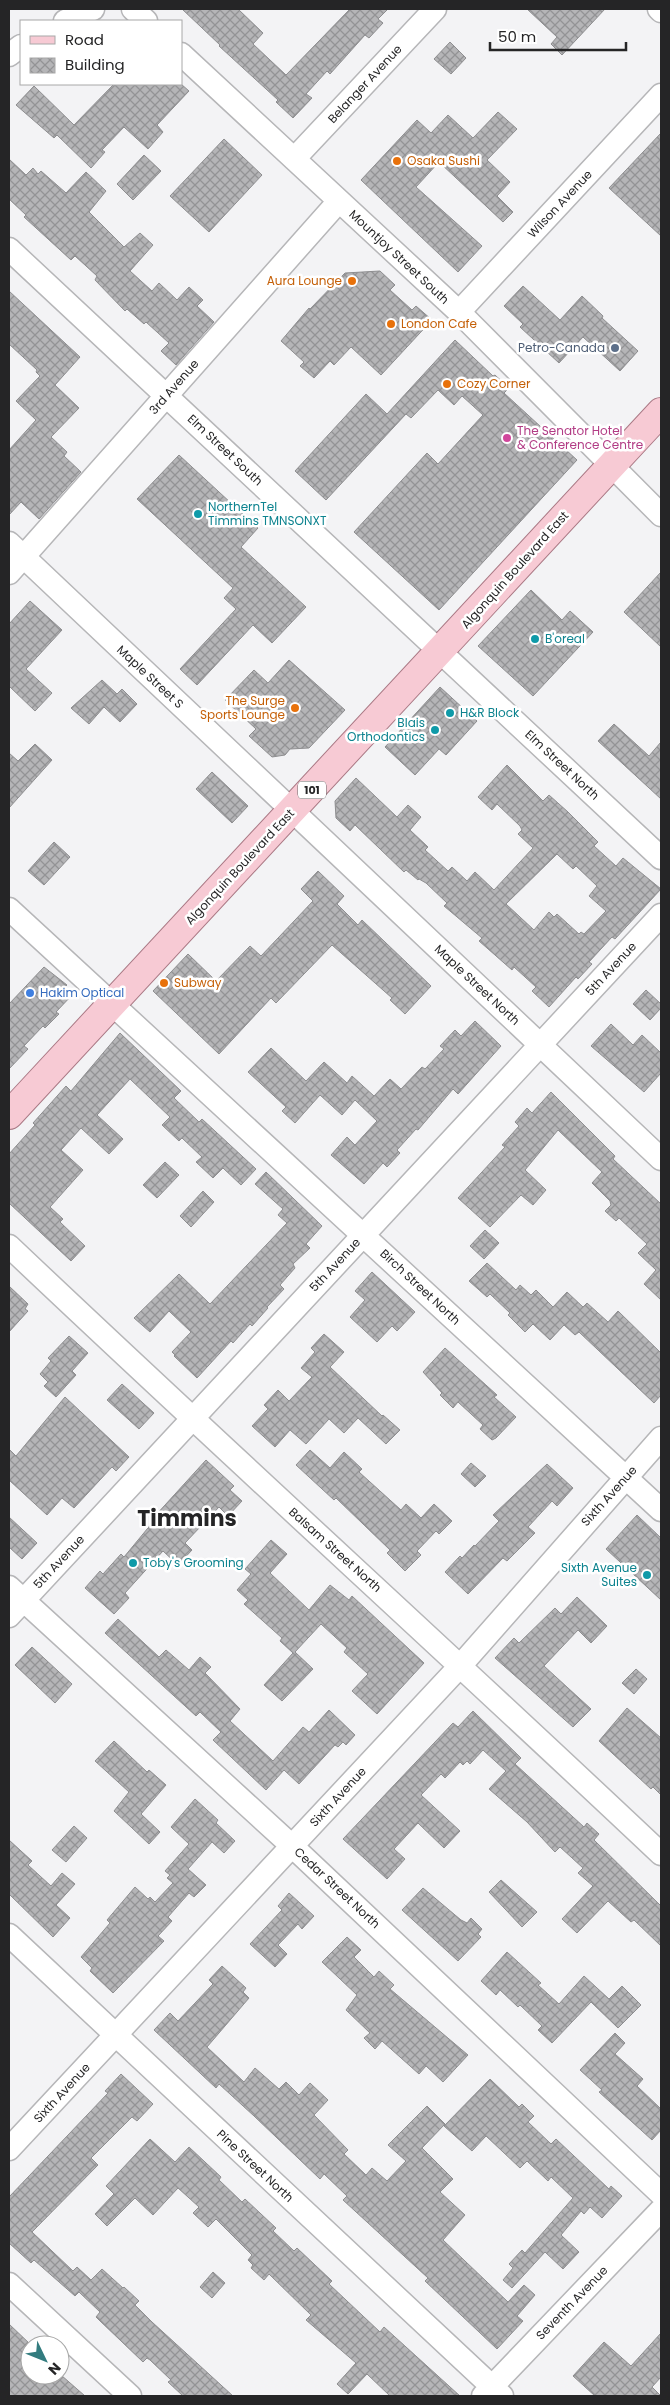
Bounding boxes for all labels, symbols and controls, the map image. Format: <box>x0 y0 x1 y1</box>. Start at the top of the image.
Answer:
legend <box>20 20 182 85</box>
scale bar <box>490 20 626 52</box>
text: 50 m <box>498 26 536 47</box>
text: Road <box>65 29 104 50</box>
street label: Belanger Avenue <box>324 41 406 127</box>
text: Building <box>65 54 125 75</box>
place label: Osaka Sushi <box>407 152 480 169</box>
marker: Osaka Sushi <box>391 155 403 167</box>
street label: Wilson Avenue <box>524 166 596 241</box>
street label: Mountjoy Street South <box>346 206 453 308</box>
place label: Aura Lounge <box>267 272 342 289</box>
marker: Aura Lounge <box>346 275 358 287</box>
place label: London Cafe <box>401 315 477 332</box>
marker: London Cafe <box>385 318 397 330</box>
place label: Petro-Canada <box>518 339 605 356</box>
marker: Petro-Canada <box>609 342 621 354</box>
street label: 3rd Avenue <box>145 355 202 418</box>
place label: Cozy Corner <box>457 375 531 392</box>
marker: Cozy Corner <box>441 378 453 390</box>
street label: Elm Street South <box>184 410 267 489</box>
place label: The Senator Hotel & Conference Centre <box>517 422 643 453</box>
marker: The Senator Hotel & Conference Centre <box>501 432 513 444</box>
place label: NorthernTel Timmins TMNSONXT <box>208 498 327 529</box>
street label: Algonquin Boulevard East <box>457 507 572 632</box>
marker: NorthernTel Timmins TMNSONXT <box>192 508 204 520</box>
place label: B'oreal <box>545 630 585 647</box>
marker: B'oreal <box>529 633 541 645</box>
street label: Maple Street S <box>113 641 187 712</box>
place label: The Surge Sports Lounge <box>200 692 285 723</box>
marker: The Surge Sports Lounge <box>289 702 301 714</box>
place label: H&R Block <box>460 704 520 721</box>
marker: H&R Block <box>444 707 456 719</box>
place label: Blais Orthodontics <box>347 714 425 745</box>
marker: Blais Orthodontics <box>429 724 441 736</box>
street label: Elm Street North <box>522 726 603 803</box>
road number: 101 <box>298 782 326 798</box>
street label: Algonquin Boulevard East <box>181 805 298 928</box>
street label: 5th Avenue <box>581 938 640 999</box>
street label: Maple Street North <box>431 941 524 1029</box>
place label: Subway <box>174 974 222 991</box>
marker: Subway <box>158 977 170 989</box>
place label: Hakim Optical <box>40 984 124 1001</box>
marker: Hakim Optical <box>24 987 36 999</box>
street label: 5th Avenue <box>305 1234 364 1295</box>
street label: Birch Street North <box>377 1245 464 1328</box>
street label: Sixth Avenue <box>577 1462 640 1530</box>
district label: Timmins <box>137 1503 237 1534</box>
street label: Balsam Street North <box>285 1503 385 1596</box>
street label: 5th Avenue <box>29 1531 88 1592</box>
place label: Toby's Grooming <box>143 1554 244 1571</box>
marker: Toby's Grooming <box>127 1557 139 1569</box>
place label: Sixth Avenue Suites <box>561 1559 637 1590</box>
marker: Sixth Avenue Suites <box>641 1569 653 1581</box>
street label: Sixth Avenue <box>305 1763 370 1830</box>
street label: Cedar Street North <box>291 1843 384 1932</box>
street label: Sixth Avenue <box>29 2059 94 2126</box>
street label: Pine Street North <box>213 2126 297 2206</box>
street label: Seventh Avenue <box>532 2262 611 2343</box>
north arrow <box>20 2335 70 2385</box>
text: N <box>44 2358 65 2380</box>

